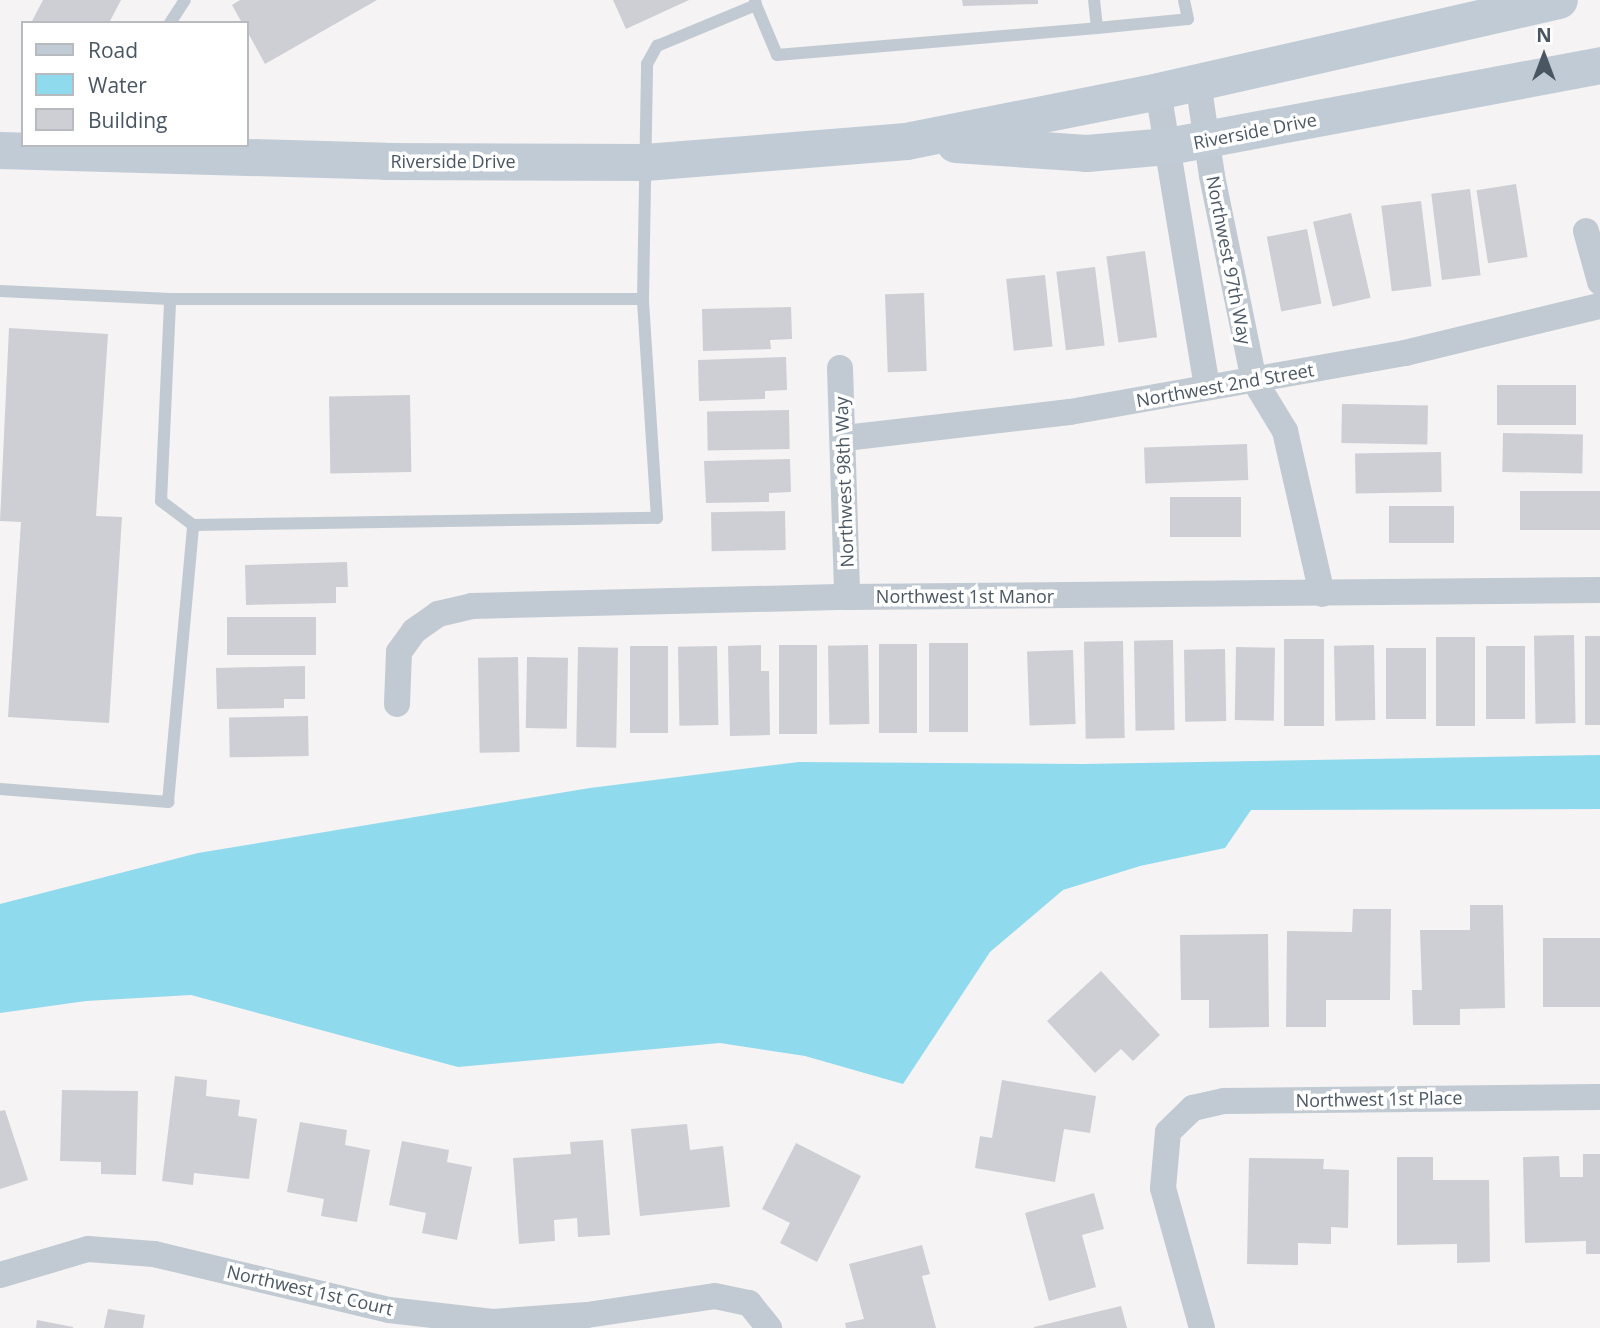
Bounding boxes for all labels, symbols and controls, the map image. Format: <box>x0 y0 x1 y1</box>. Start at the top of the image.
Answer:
legend <box>21 21 248 147</box>
north arrow <box>1509 21 1579 91</box>
text: N <box>1536 22 1552 48</box>
text: Road <box>88 36 138 64</box>
text: Water <box>88 71 147 99</box>
text: Building <box>88 106 167 134</box>
street label: Riverside Drive <box>1192 108 1318 154</box>
street label: Riverside Drive <box>390 150 516 172</box>
street label: Northwest 97th Way <box>1202 174 1256 346</box>
street label: Northwest 2nd Street <box>1134 359 1316 411</box>
street label: Northwest 98th Way <box>830 396 858 568</box>
street label: Northwest 1st Manor <box>876 585 1054 607</box>
street label: Northwest 1st Place <box>1295 1087 1463 1111</box>
street label: Northwest 1st Court <box>225 1260 395 1320</box>

